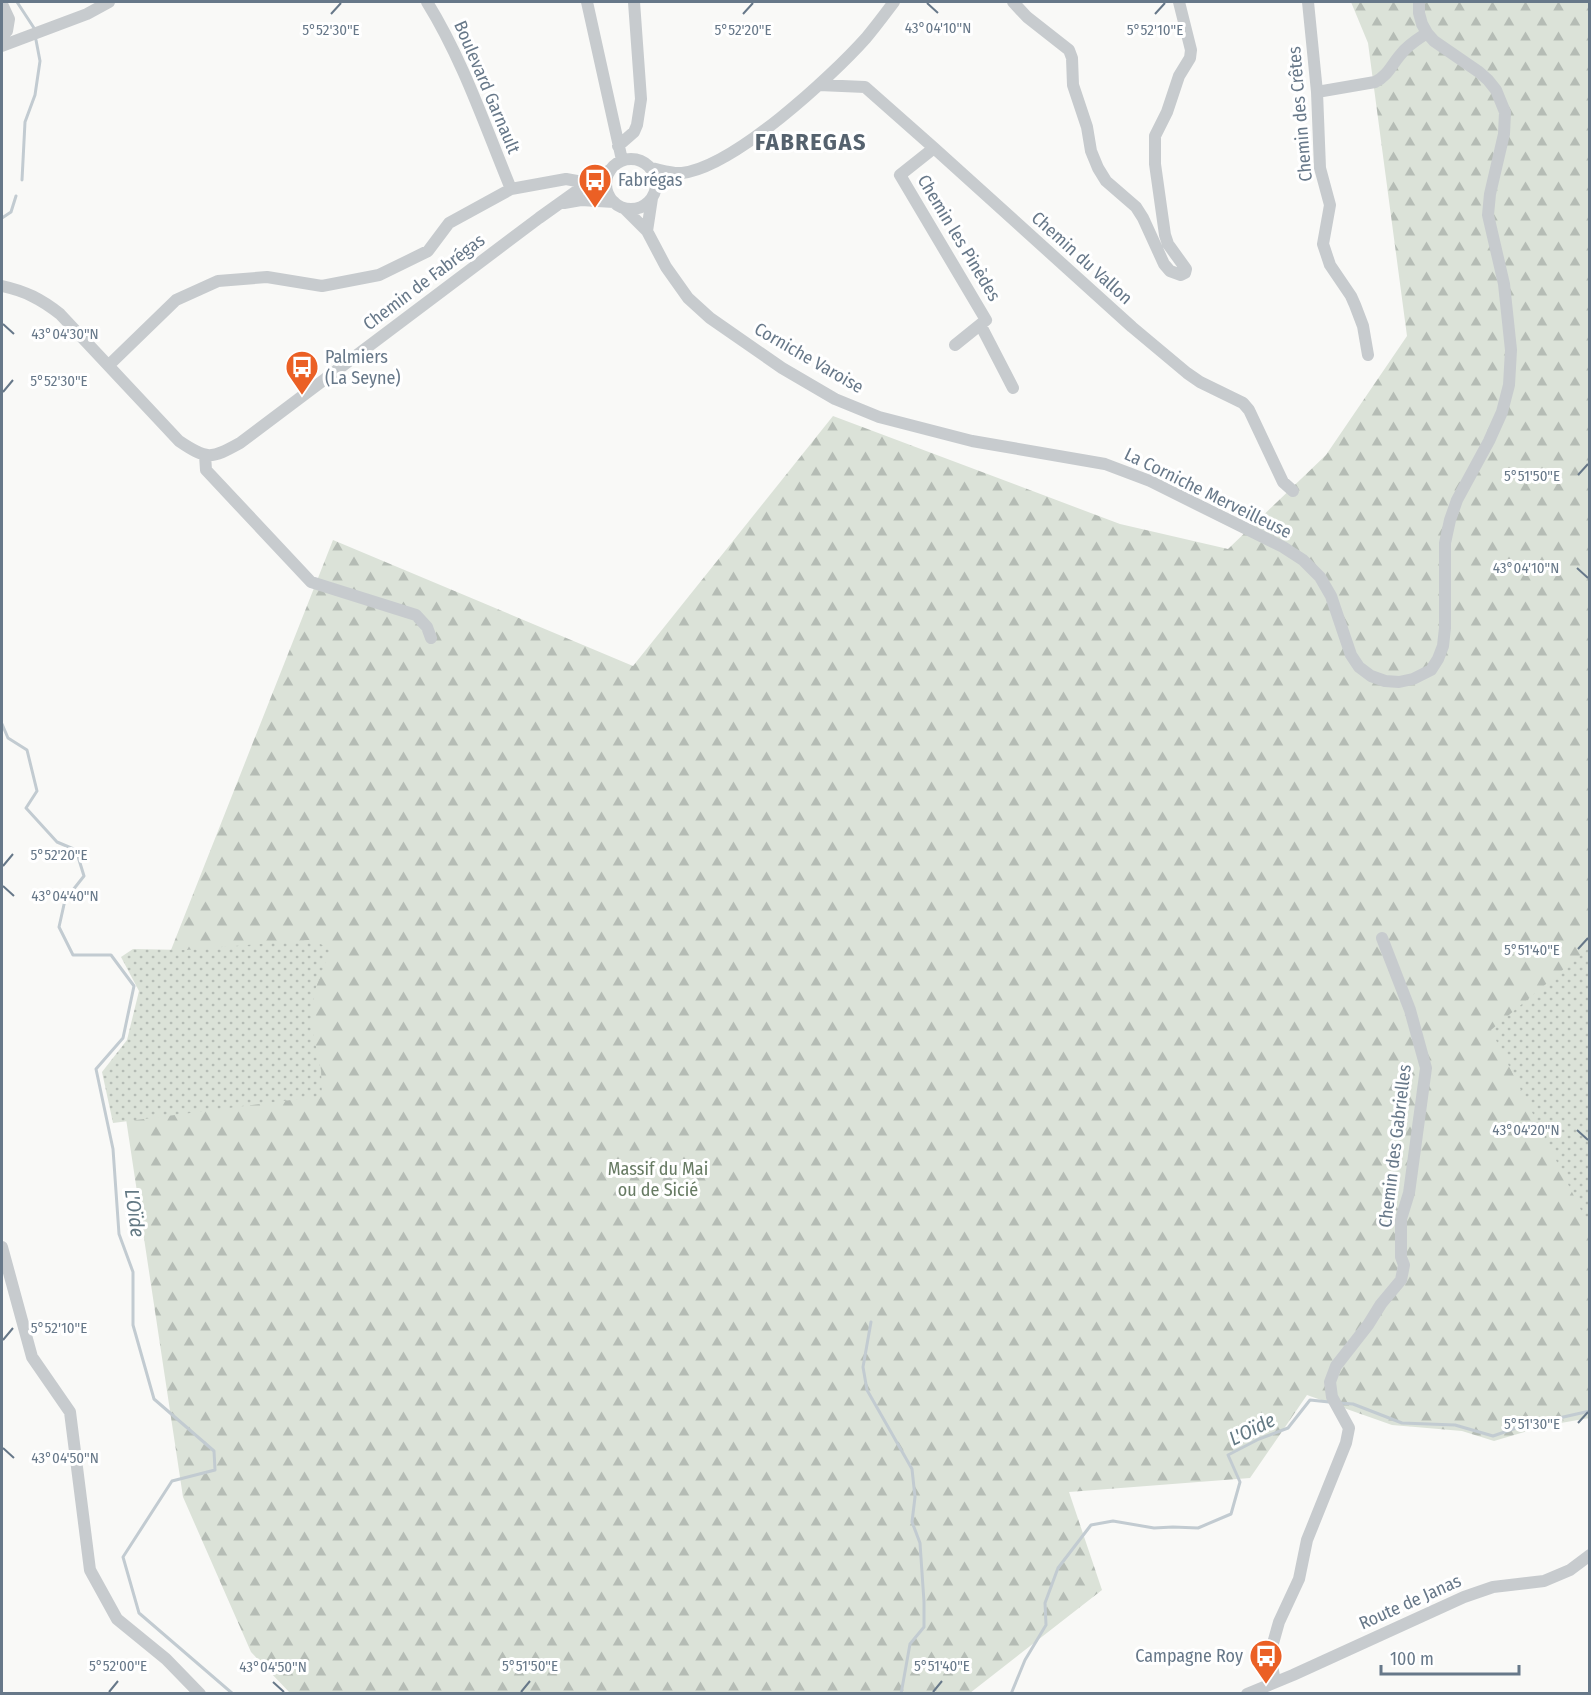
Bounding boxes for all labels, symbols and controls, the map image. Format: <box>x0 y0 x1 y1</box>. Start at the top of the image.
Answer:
street label: Boulevard Garnault <box>449 17 525 157</box>
text: 43°04'10"N <box>905 19 971 37</box>
text: 5°52'30"E <box>302 21 360 39</box>
text: 5°52'20"E <box>714 21 772 39</box>
text: 5°52'10"E <box>1127 21 1183 39</box>
street label: Chemin des Crêtes <box>1283 45 1317 183</box>
district label: FABREGAS <box>755 128 867 156</box>
bus stop icon: Fabrégas <box>577 162 613 209</box>
place label: Fabrégas <box>618 169 683 191</box>
street label: Chemin les Pinèdes <box>913 171 1006 305</box>
street label: Chemin du Vallon <box>1027 207 1137 309</box>
street label: Chemin de Fabrégas <box>359 229 489 335</box>
street label: Corniche Varoise <box>750 318 868 398</box>
text: 43°04'30"N <box>31 325 99 343</box>
place label: Palmiers (La Seyne) <box>325 346 401 389</box>
bus stop icon: Palmiers (La Seyne) <box>284 349 320 396</box>
text: 5°52'30"E <box>30 372 88 390</box>
street label: La Corniche Merveilleuse <box>1121 443 1295 543</box>
text: 5°51'50"E <box>1504 467 1560 485</box>
text: 43°04'10"N <box>1493 559 1559 577</box>
text: 5°52'20"E <box>30 846 88 864</box>
text: 43°04'40"N <box>31 887 99 905</box>
text: 5°51'40"E <box>1504 941 1560 959</box>
street label: Chemin des Gabrielles <box>1374 1063 1416 1229</box>
text: 43°04'20"N <box>1492 1121 1560 1139</box>
park label: Massif du Mai ou de Sicié <box>608 1158 708 1201</box>
water label: L'Oïde <box>120 1187 150 1239</box>
text: 5°52'10"E <box>31 1319 87 1337</box>
water label: L'Oïde <box>1225 1407 1279 1450</box>
text: 5°51'30"E <box>1504 1415 1560 1433</box>
text: 43°04'50"N <box>31 1449 99 1467</box>
street label: Route de Janas <box>1355 1570 1465 1634</box>
bus stop icon: Campagne Roy <box>1248 1638 1284 1685</box>
scale bar <box>1381 1638 1519 1676</box>
place label: Campagne Roy <box>1135 1645 1243 1667</box>
text: 100 m <box>1390 1648 1434 1670</box>
text: 5°52'00"E <box>89 1657 147 1675</box>
text: 5°51'50"E <box>502 1657 558 1675</box>
text: 5°51'40"E <box>914 1657 970 1675</box>
text: 43°04'50"N <box>239 1658 307 1676</box>

